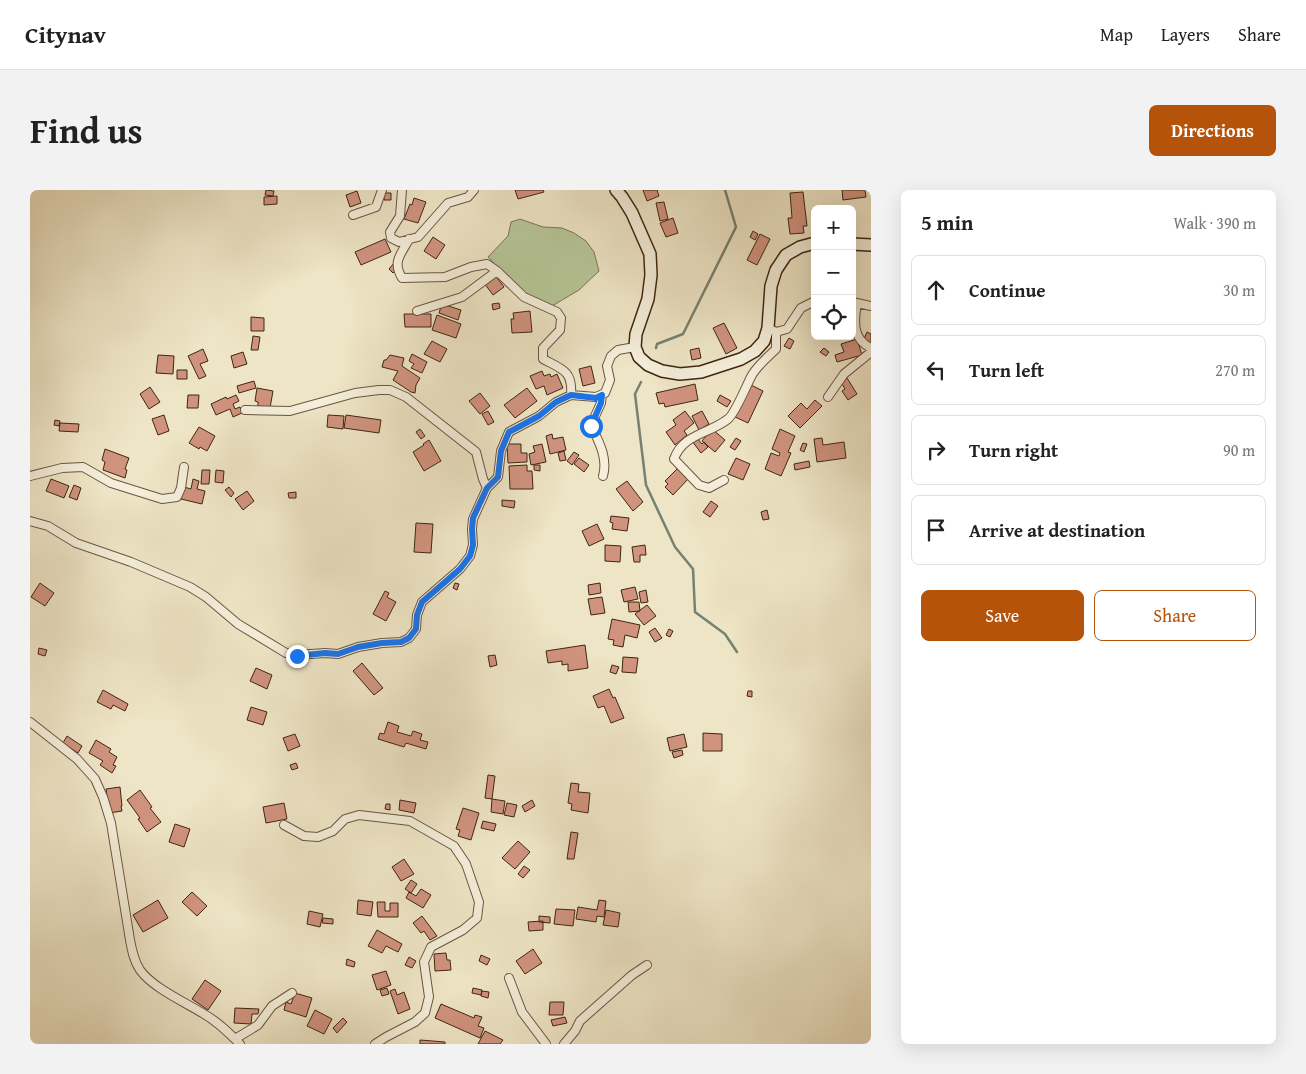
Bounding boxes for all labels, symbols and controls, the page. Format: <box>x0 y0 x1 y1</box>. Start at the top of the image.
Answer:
text: Citynav <box>25 17 106 52</box>
text: Map <box>1100 21 1133 48</box>
text: Layers <box>1161 21 1210 48</box>
text: Share <box>1238 21 1281 48</box>
text: Find us <box>30 105 143 156</box>
button: Directions <box>1149 105 1276 156</box>
map controls <box>811 205 856 340</box>
button: + <box>811 205 856 250</box>
text: 5 min <box>921 207 973 238</box>
text: Walk · 390 m <box>1173 211 1256 235</box>
button: − <box>811 250 856 295</box>
icon: ahead <box>922 276 950 304</box>
text: Continue <box>969 276 1046 304</box>
text: 30 m <box>1223 278 1255 302</box>
button: locate <box>811 295 856 340</box>
icon: left <box>922 356 950 384</box>
text: Turn left <box>969 356 1044 384</box>
text: 270 m <box>1215 358 1255 382</box>
route start <box>580 415 603 438</box>
icon: right <box>922 436 950 464</box>
text: Turn right <box>969 436 1058 464</box>
text: 90 m <box>1223 438 1255 462</box>
icon: arrive <box>922 516 950 544</box>
text: Arrive at destination <box>969 516 1145 544</box>
button: Save <box>921 590 1084 641</box>
button: Share <box>1094 590 1256 641</box>
route end <box>286 645 309 668</box>

